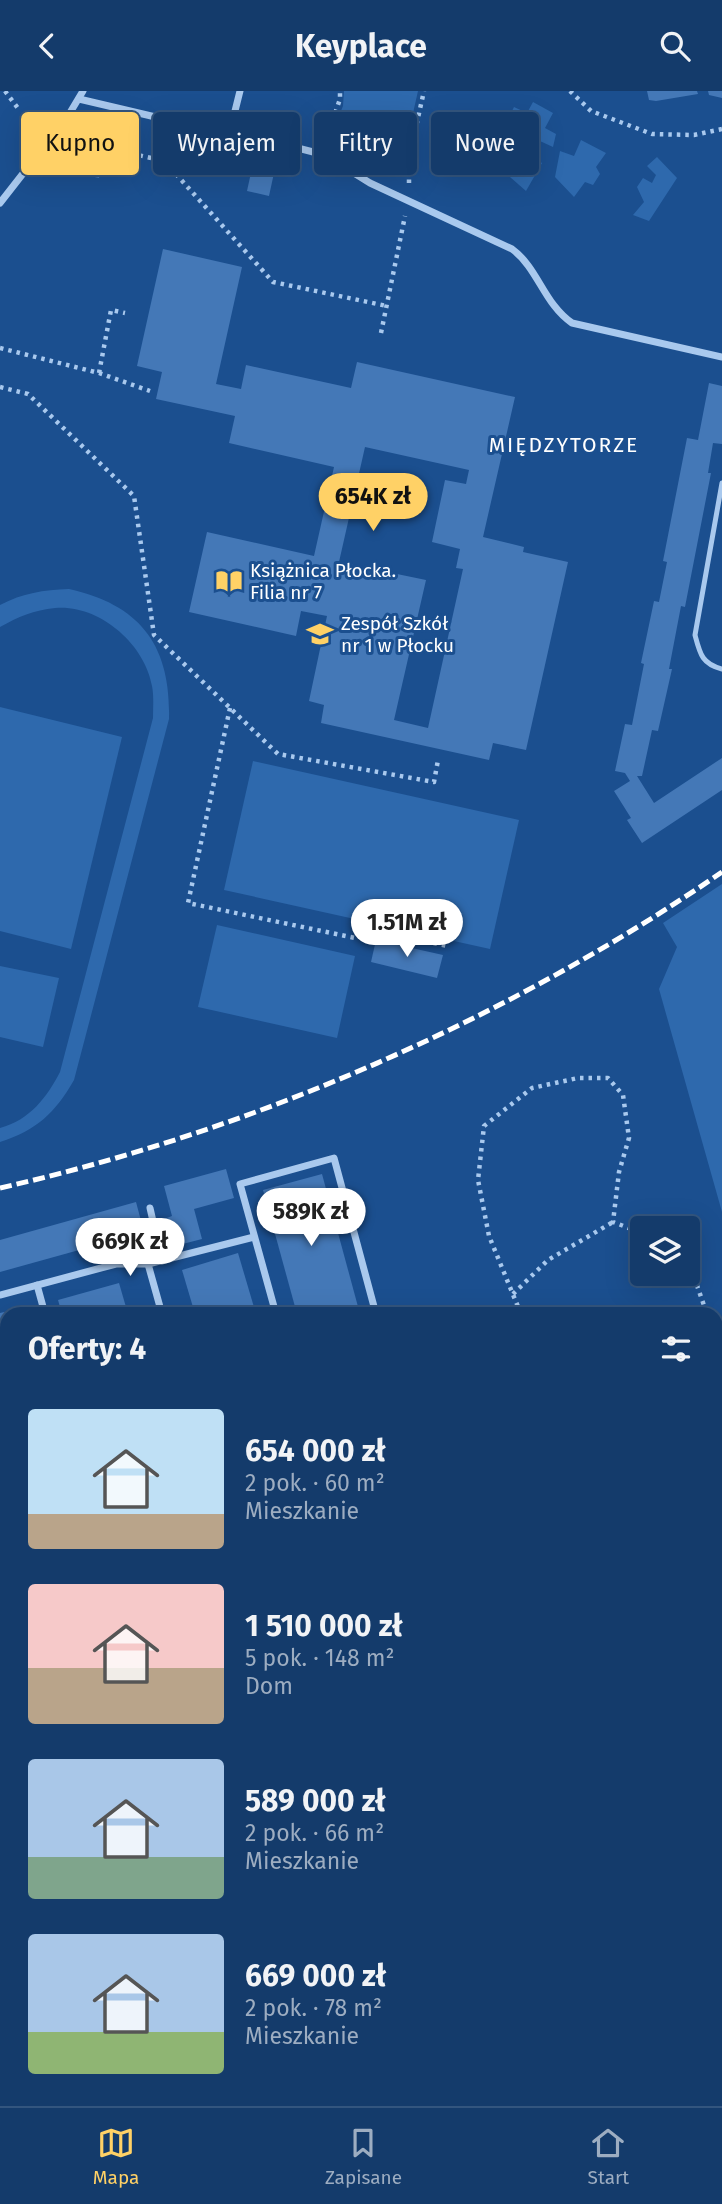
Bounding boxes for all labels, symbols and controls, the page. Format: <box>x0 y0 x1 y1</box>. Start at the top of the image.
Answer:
icon: back <box>28 27 66 65</box>
text: Keyplace <box>295 27 427 65</box>
icon: search <box>656 27 694 65</box>
chip: Kupno <box>21 112 139 175</box>
chip: Wynajem <box>153 112 300 175</box>
chip: Filtry <box>314 112 417 175</box>
chip: Nowe <box>431 112 539 175</box>
district label: MIĘDZYTORZE <box>489 432 639 458</box>
pin: 654K zł <box>308 473 438 533</box>
text: 654K zł <box>335 482 411 510</box>
place label: Książnica Płocka. Filia nr 7 <box>250 559 396 604</box>
library icon: Książnica Płocka. Filia nr 7 <box>214 566 244 596</box>
place label: Zespół Szkół nr 1 w Płocku <box>341 612 454 657</box>
school or university icon: Zespół Szkół nr 1 w Płocku <box>305 619 335 649</box>
pin: 1.51M zł <box>335 899 479 959</box>
text: 1.51M zł <box>367 908 447 936</box>
pin: 589K zł <box>246 1189 376 1248</box>
text: 589K zł <box>273 1197 349 1225</box>
map controls <box>630 1216 700 1286</box>
button: layers <box>630 1216 700 1286</box>
pin: 669K zł <box>65 1219 195 1278</box>
text: 669K zł <box>92 1227 168 1255</box>
icon: filters <box>657 1330 695 1368</box>
text: Oferty: 4 <box>28 1331 146 1367</box>
text: 654 000 zł <box>245 1433 386 1469</box>
icon: home <box>84 1437 168 1521</box>
text: 2 pok. · 60 m² <box>245 1469 385 1497</box>
text: Mieszkanie <box>245 1497 359 1525</box>
text: 1 510 000 zł <box>245 1608 403 1644</box>
icon: home <box>84 1612 168 1696</box>
text: 5 pok. · 148 m² <box>245 1644 395 1672</box>
text: Dom <box>245 1672 293 1700</box>
text: 589 000 zł <box>245 1783 386 1819</box>
icon: home <box>84 1787 168 1871</box>
text: 2 pok. · 66 m² <box>245 1819 384 1847</box>
text: Mieszkanie <box>245 1847 359 1875</box>
text: 669 000 zł <box>245 1958 386 1994</box>
icon: home <box>84 1962 168 2046</box>
text: 2 pok. · 78 m² <box>245 1994 382 2022</box>
text: Mieszkanie <box>245 2022 359 2050</box>
tab: Mapa <box>93 2124 139 2189</box>
tab: Zapisane <box>325 2124 402 2189</box>
tab: Start <box>588 2124 629 2189</box>

